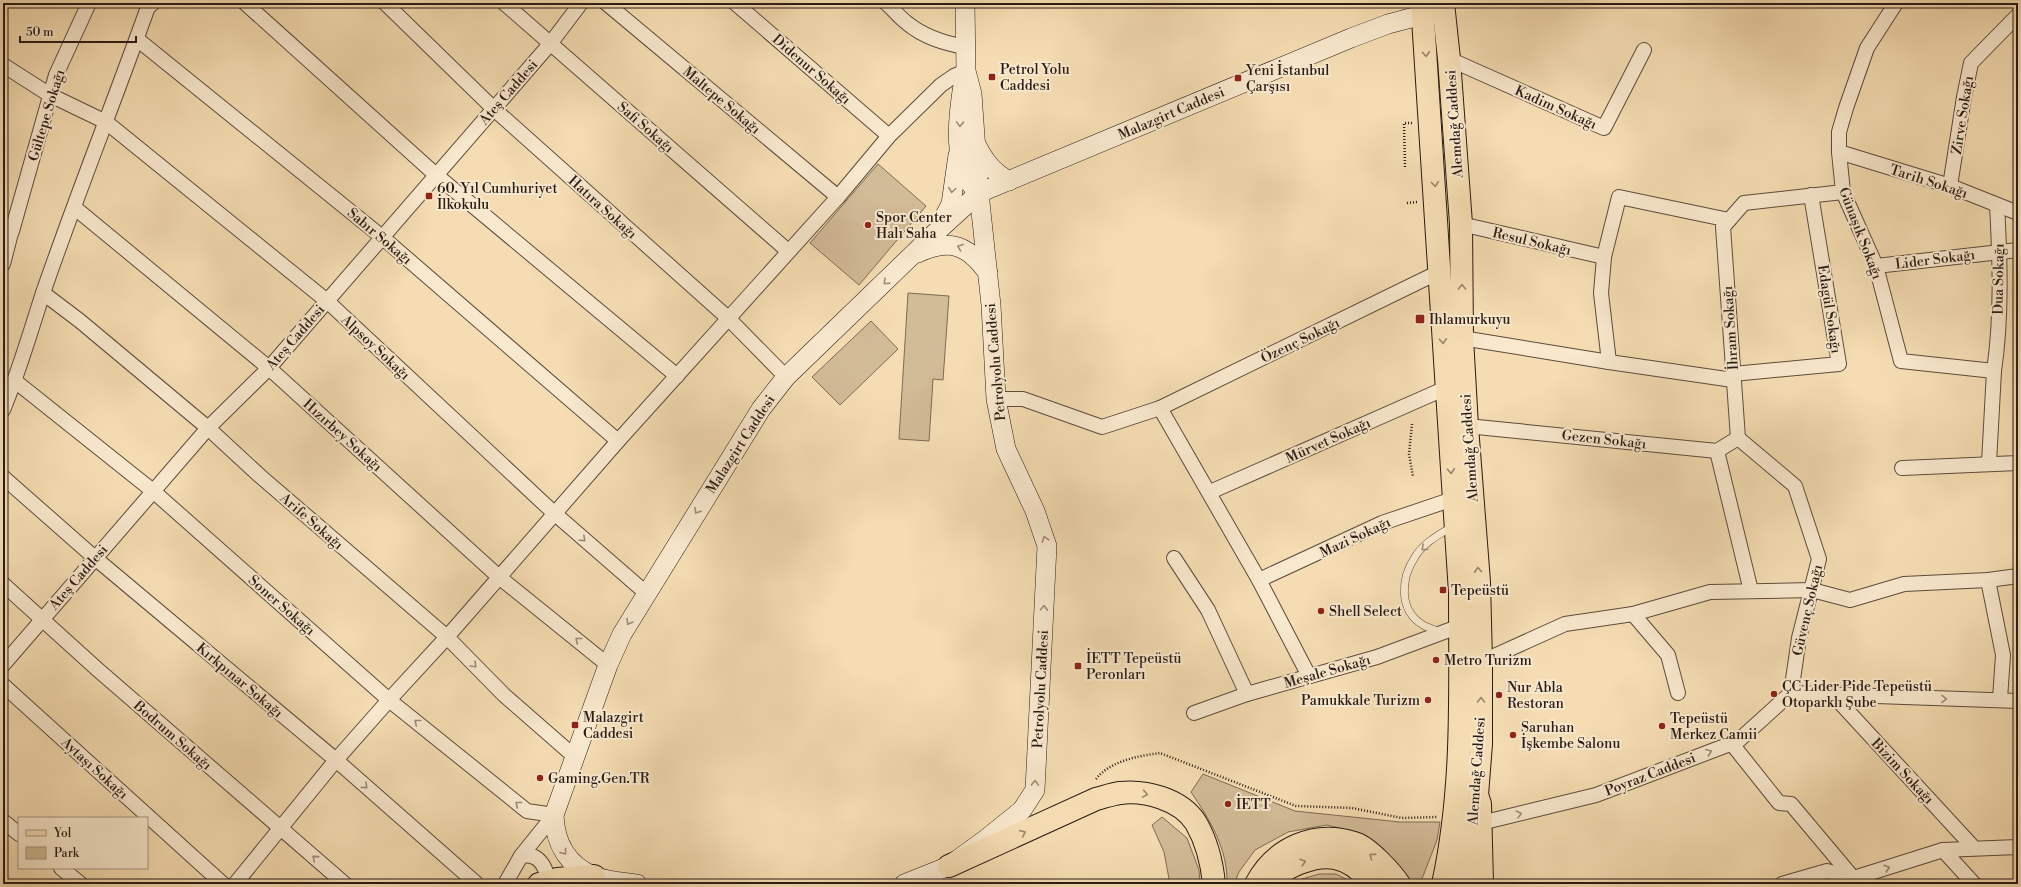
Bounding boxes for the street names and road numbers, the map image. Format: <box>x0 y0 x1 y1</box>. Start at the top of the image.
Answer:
street label: Didenur Sokağı <box>768 31 855 109</box>
street label: Ateş Caddesi <box>475 56 542 130</box>
street label: Maltepe Sokağı <box>679 63 764 139</box>
street label: Gültepe Sokağı <box>24 67 70 163</box>
street label: Alemdağ Caddesi <box>1442 69 1468 180</box>
street label: Zirve Sokağı <box>1948 74 1978 156</box>
street label: Kadim Sokağı <box>1512 82 1600 134</box>
street label: Malazgirt Caddesi <box>1115 83 1228 144</box>
street label: Safi Sokağı <box>613 98 678 157</box>
street label: Tarih Sokağı <box>1887 161 1970 203</box>
street label: Hatıra Sokağı <box>564 172 641 244</box>
street label: Günaşık Sokağı <box>1834 185 1886 282</box>
street label: Sabır Sokağı <box>343 204 416 269</box>
street label: Resul Sokağı <box>1491 224 1573 260</box>
street label: Dua Sokağı <box>1989 243 2009 315</box>
street label: Lider Sokağı <box>1894 246 1977 274</box>
street label: Edagül Sokağı <box>1813 264 1845 355</box>
street label: İhram Sokağı <box>1717 285 1743 371</box>
street label: Ateş Caddesi <box>262 301 329 375</box>
street label: Petrolyolu Caddesi <box>982 302 1010 422</box>
street label: Alpsoy Sokağı <box>336 311 414 385</box>
street label: Özenç Sokağı <box>1257 312 1343 368</box>
street label: Malazgirt Caddesi <box>702 392 780 497</box>
street label: Alemdağ Caddesi <box>1457 393 1483 504</box>
street label: Hızırbey Sokağı <box>299 395 386 476</box>
street label: Mürvet Sokağı <box>1283 414 1374 468</box>
street label: Gezen Sokağı <box>1561 427 1647 453</box>
street label: Arife Sokağı <box>275 489 347 554</box>
street label: Mazi Sokağı <box>1317 513 1394 562</box>
street label: Ateş Caddesi <box>45 541 112 615</box>
street label: Güvenç Sokağı <box>1789 563 1827 658</box>
street label: Soner Sokağı <box>244 572 319 640</box>
street label: Petrolyolu Caddesi <box>1029 629 1053 749</box>
street label: Kırkpınar Sokağı <box>192 639 287 723</box>
street label: Meşale Sokağı <box>1282 651 1373 693</box>
street label: Bodrum Sokağı <box>129 696 215 775</box>
street label: Alemdağ Caddesi <box>1464 716 1490 827</box>
street label: Aytaşı Sokağı <box>56 733 132 804</box>
street label: Bizim Sokağı <box>1867 734 1938 809</box>
street label: Poyraz Caddesi <box>1602 749 1699 801</box>

